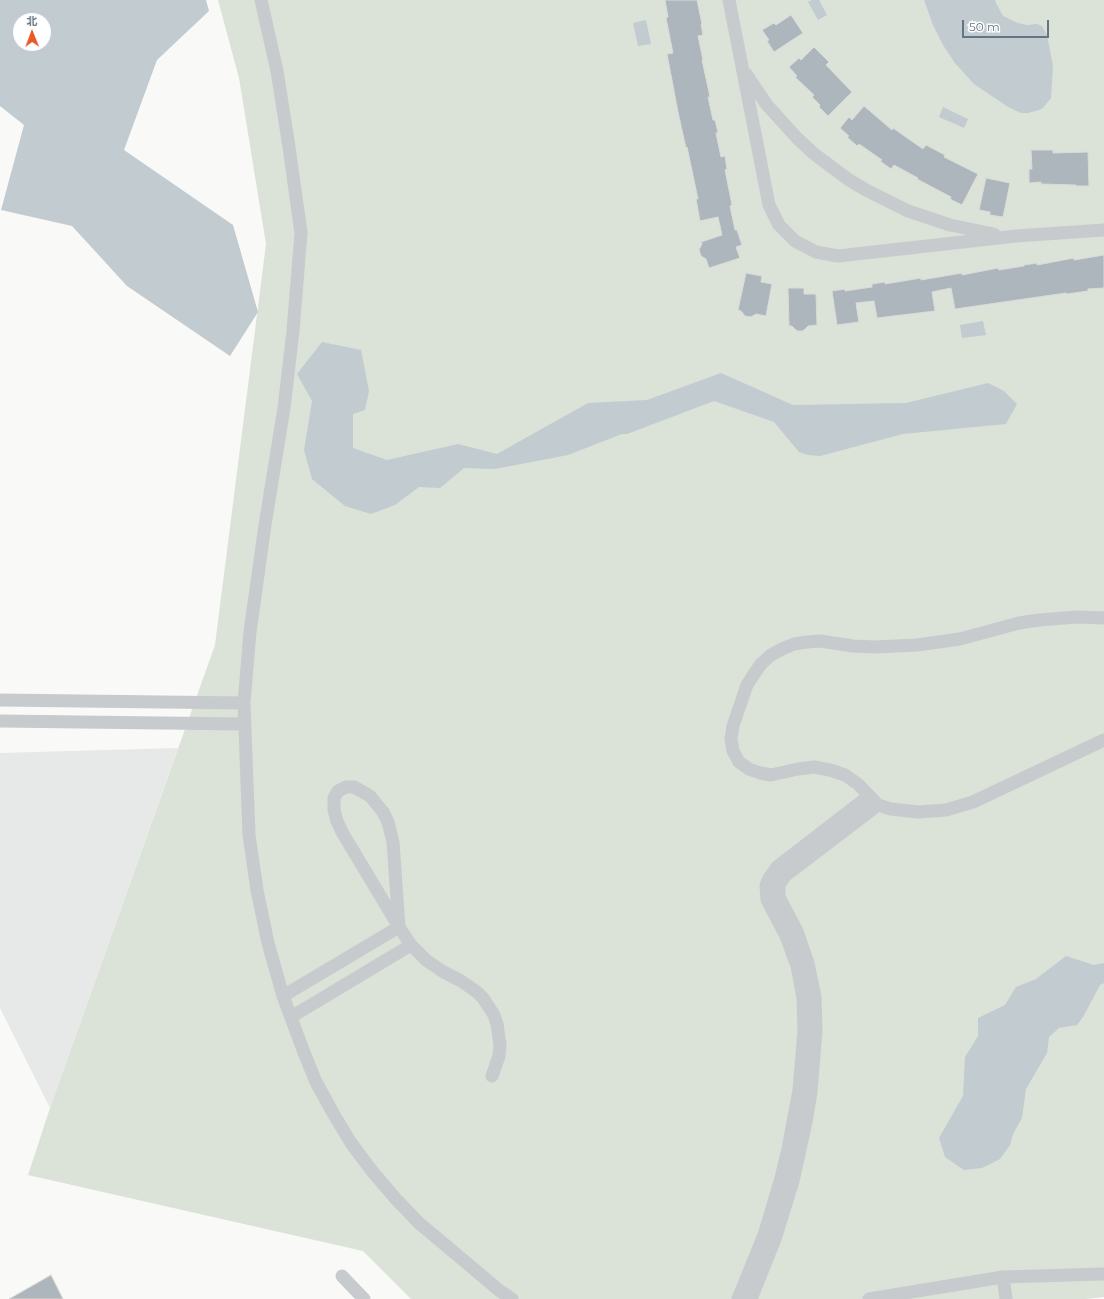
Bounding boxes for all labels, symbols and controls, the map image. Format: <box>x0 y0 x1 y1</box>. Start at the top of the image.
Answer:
north arrow <box>12 12 52 52</box>
scale bar <box>964 12 1051 38</box>
text: 北 <box>26 14 37 28</box>
text: 50 m <box>969 19 1000 34</box>

